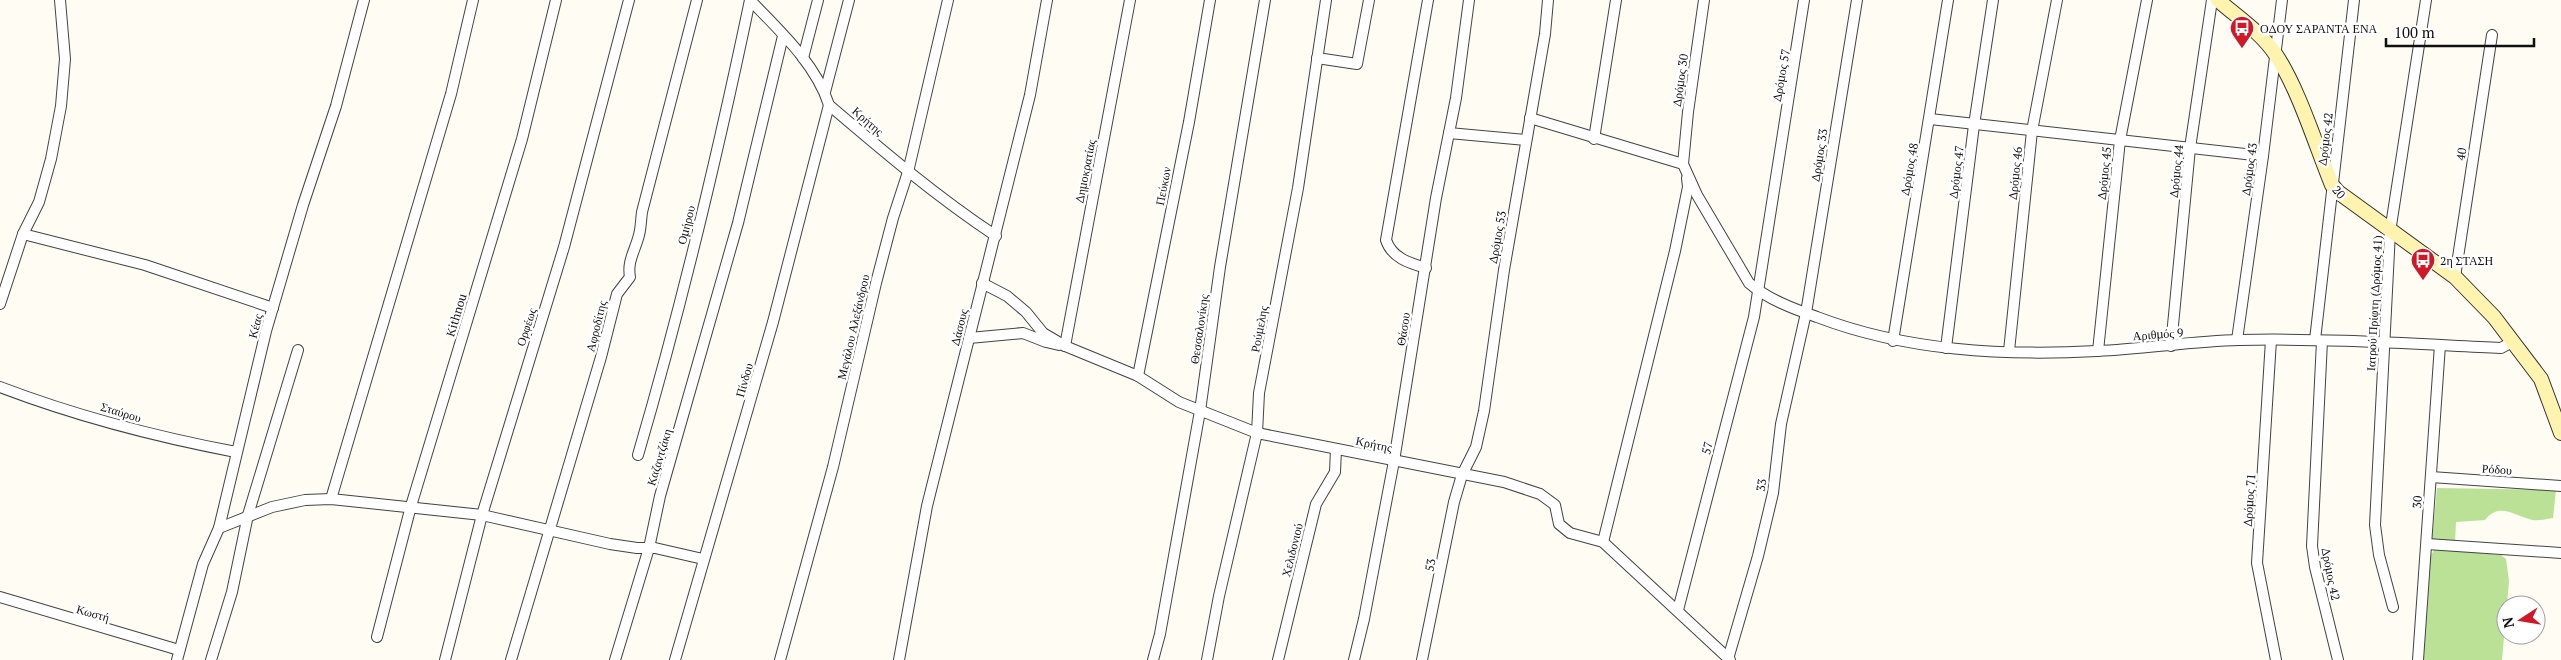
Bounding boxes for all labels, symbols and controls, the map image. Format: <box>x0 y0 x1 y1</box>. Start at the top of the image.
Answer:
bus stop icon: ΟΔΟΥ ΣΑΡΑΝΤΑ ΕΝΑ <box>2229 15 2255 49</box>
scale bar <box>2386 15 2534 47</box>
place label: ΟΔΟΥ ΣΑΡΑΝΤΑ ΕΝΑ <box>2260 21 2378 36</box>
text: 100 m <box>2394 22 2435 42</box>
street label: Δρόμος 57 <box>1769 48 1793 102</box>
street label: Δρόμος 30 <box>1669 53 1691 107</box>
street label: Κρήτης <box>849 103 887 139</box>
street label: Δρόμος 42 <box>2314 112 2336 166</box>
street label: Δρόμος 33 <box>1807 128 1831 182</box>
street label: Δημοκρατίας <box>1071 138 1099 204</box>
street label: Δρόμος 48 <box>1897 142 1921 196</box>
street label: Δρόμος 43 <box>2238 142 2260 196</box>
street label: Δρόμος 44 <box>2166 143 2186 198</box>
street label: Δρόμος 47 <box>1945 145 1967 199</box>
street label: Δρόμος 46 <box>2005 145 2025 200</box>
street label: Δρόμος 45 <box>2094 146 2114 200</box>
street label: 40 <box>2453 147 2469 161</box>
street label: Πεύκων <box>1152 165 1174 207</box>
street label: 20 <box>2329 182 2349 202</box>
street label: Ομήρου <box>674 204 698 246</box>
street label: Δρόμος 53 <box>1485 210 1509 264</box>
street label: Ιατρού Πρίφτη (Δρόμος 41) <box>2363 235 2385 371</box>
bus stop icon: 2η ΣΤΑΣΗ <box>2410 247 2436 281</box>
place label: 2η ΣΤΑΣΗ <box>2440 253 2494 268</box>
street label: Μεγάλου Αλεξάνδρου <box>834 273 872 381</box>
street label: Κithnou <box>442 291 470 338</box>
street label: Θεσσαλονίκης <box>1187 293 1211 365</box>
street label: Αφροδίτης <box>582 299 610 353</box>
street label: Ρούμελης <box>1247 304 1271 354</box>
street label: Ορφέως <box>513 306 539 348</box>
street label: Δάσους <box>947 307 971 347</box>
street label: Θάσου <box>1393 311 1413 347</box>
street label: Κέας <box>245 312 266 340</box>
street label: Αριθμός 9 <box>2132 325 2184 343</box>
street label: Πίνδου <box>732 361 756 399</box>
street label: Σταύρου <box>99 399 143 425</box>
street label: Καζαντζάκη <box>643 427 675 487</box>
street label: Κρήτης <box>1354 433 1394 455</box>
street label: 57 <box>1698 440 1716 456</box>
street label: Ρόδου <box>2481 460 2513 478</box>
street label: Δρόμος 71 <box>2240 473 2258 527</box>
street label: 33 <box>1753 478 1769 492</box>
street label: 30 <box>2409 495 2425 509</box>
street label: Χελιδονιού <box>1278 522 1306 578</box>
street label: Δρόμος 42 <box>2319 546 2343 602</box>
street label: 53 <box>1422 557 1438 573</box>
north arrow <box>2496 595 2546 645</box>
street label: Κωστή <box>75 601 111 625</box>
text: N <box>2497 615 2518 630</box>

